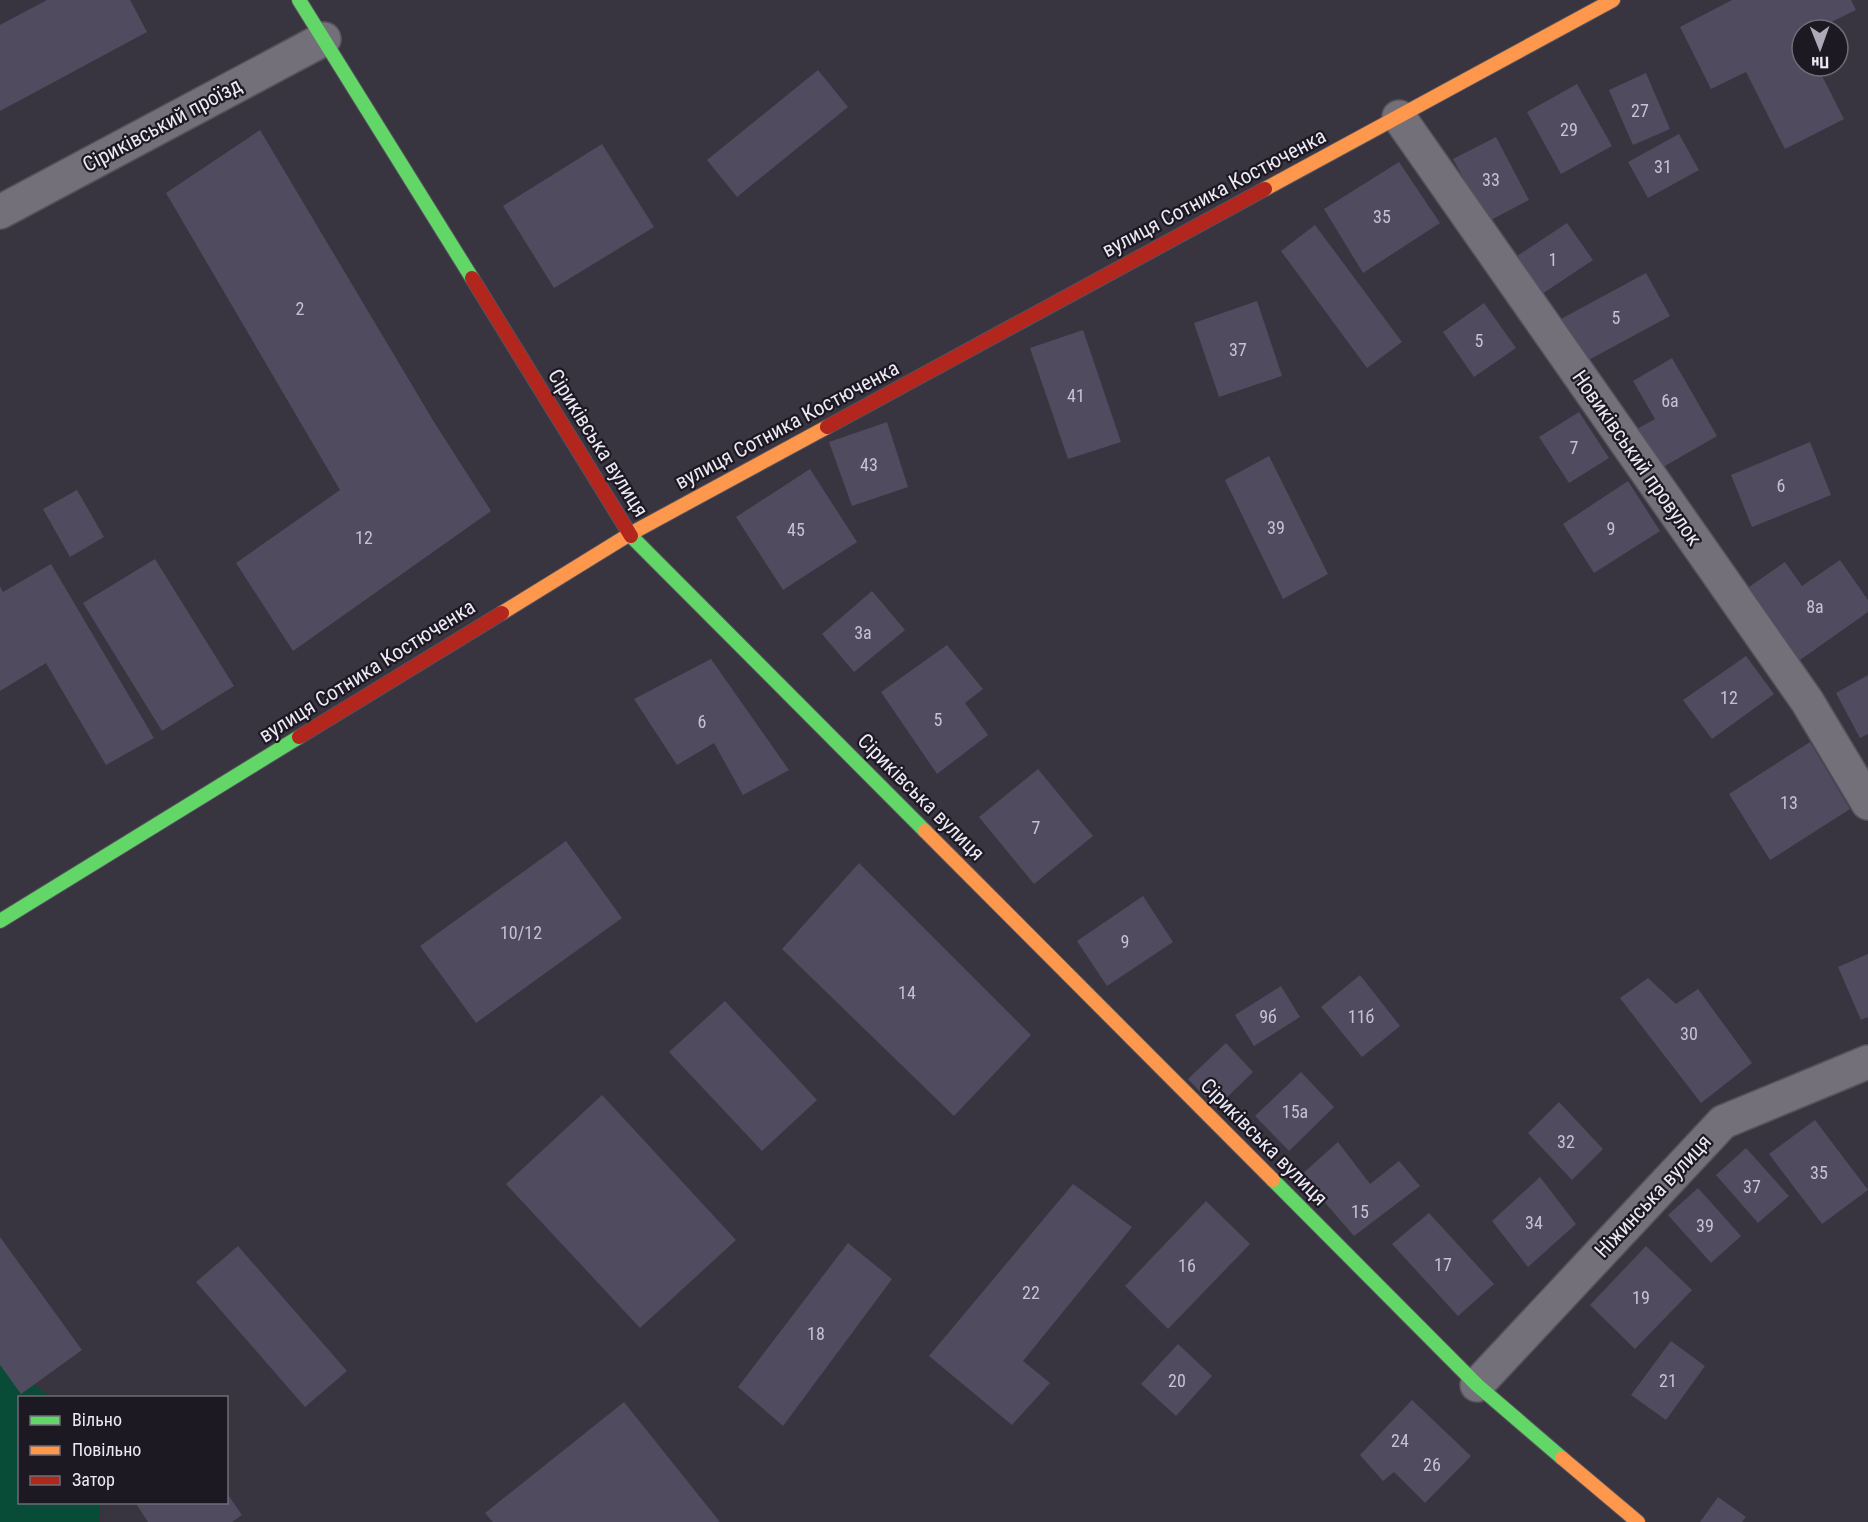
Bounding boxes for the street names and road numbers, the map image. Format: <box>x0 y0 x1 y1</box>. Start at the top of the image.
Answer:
street label: Сіриківський проїзд <box>78 73 246 177</box>
street label: вулиця Сотника Костюченка <box>1098 124 1330 262</box>
street label: вулиця Сотника Костюченка <box>671 356 903 494</box>
street label: Сіриківська вулиця <box>543 365 653 521</box>
street label: Новиківський провулок <box>1567 366 1707 550</box>
street label: вулиця Сотника Костюченка <box>255 595 479 747</box>
street label: Сіриківська вулиця <box>853 729 989 865</box>
street label: Сіриківська вулиця <box>1196 1074 1332 1210</box>
street label: Ніжинська вулиця <box>1590 1130 1716 1262</box>

